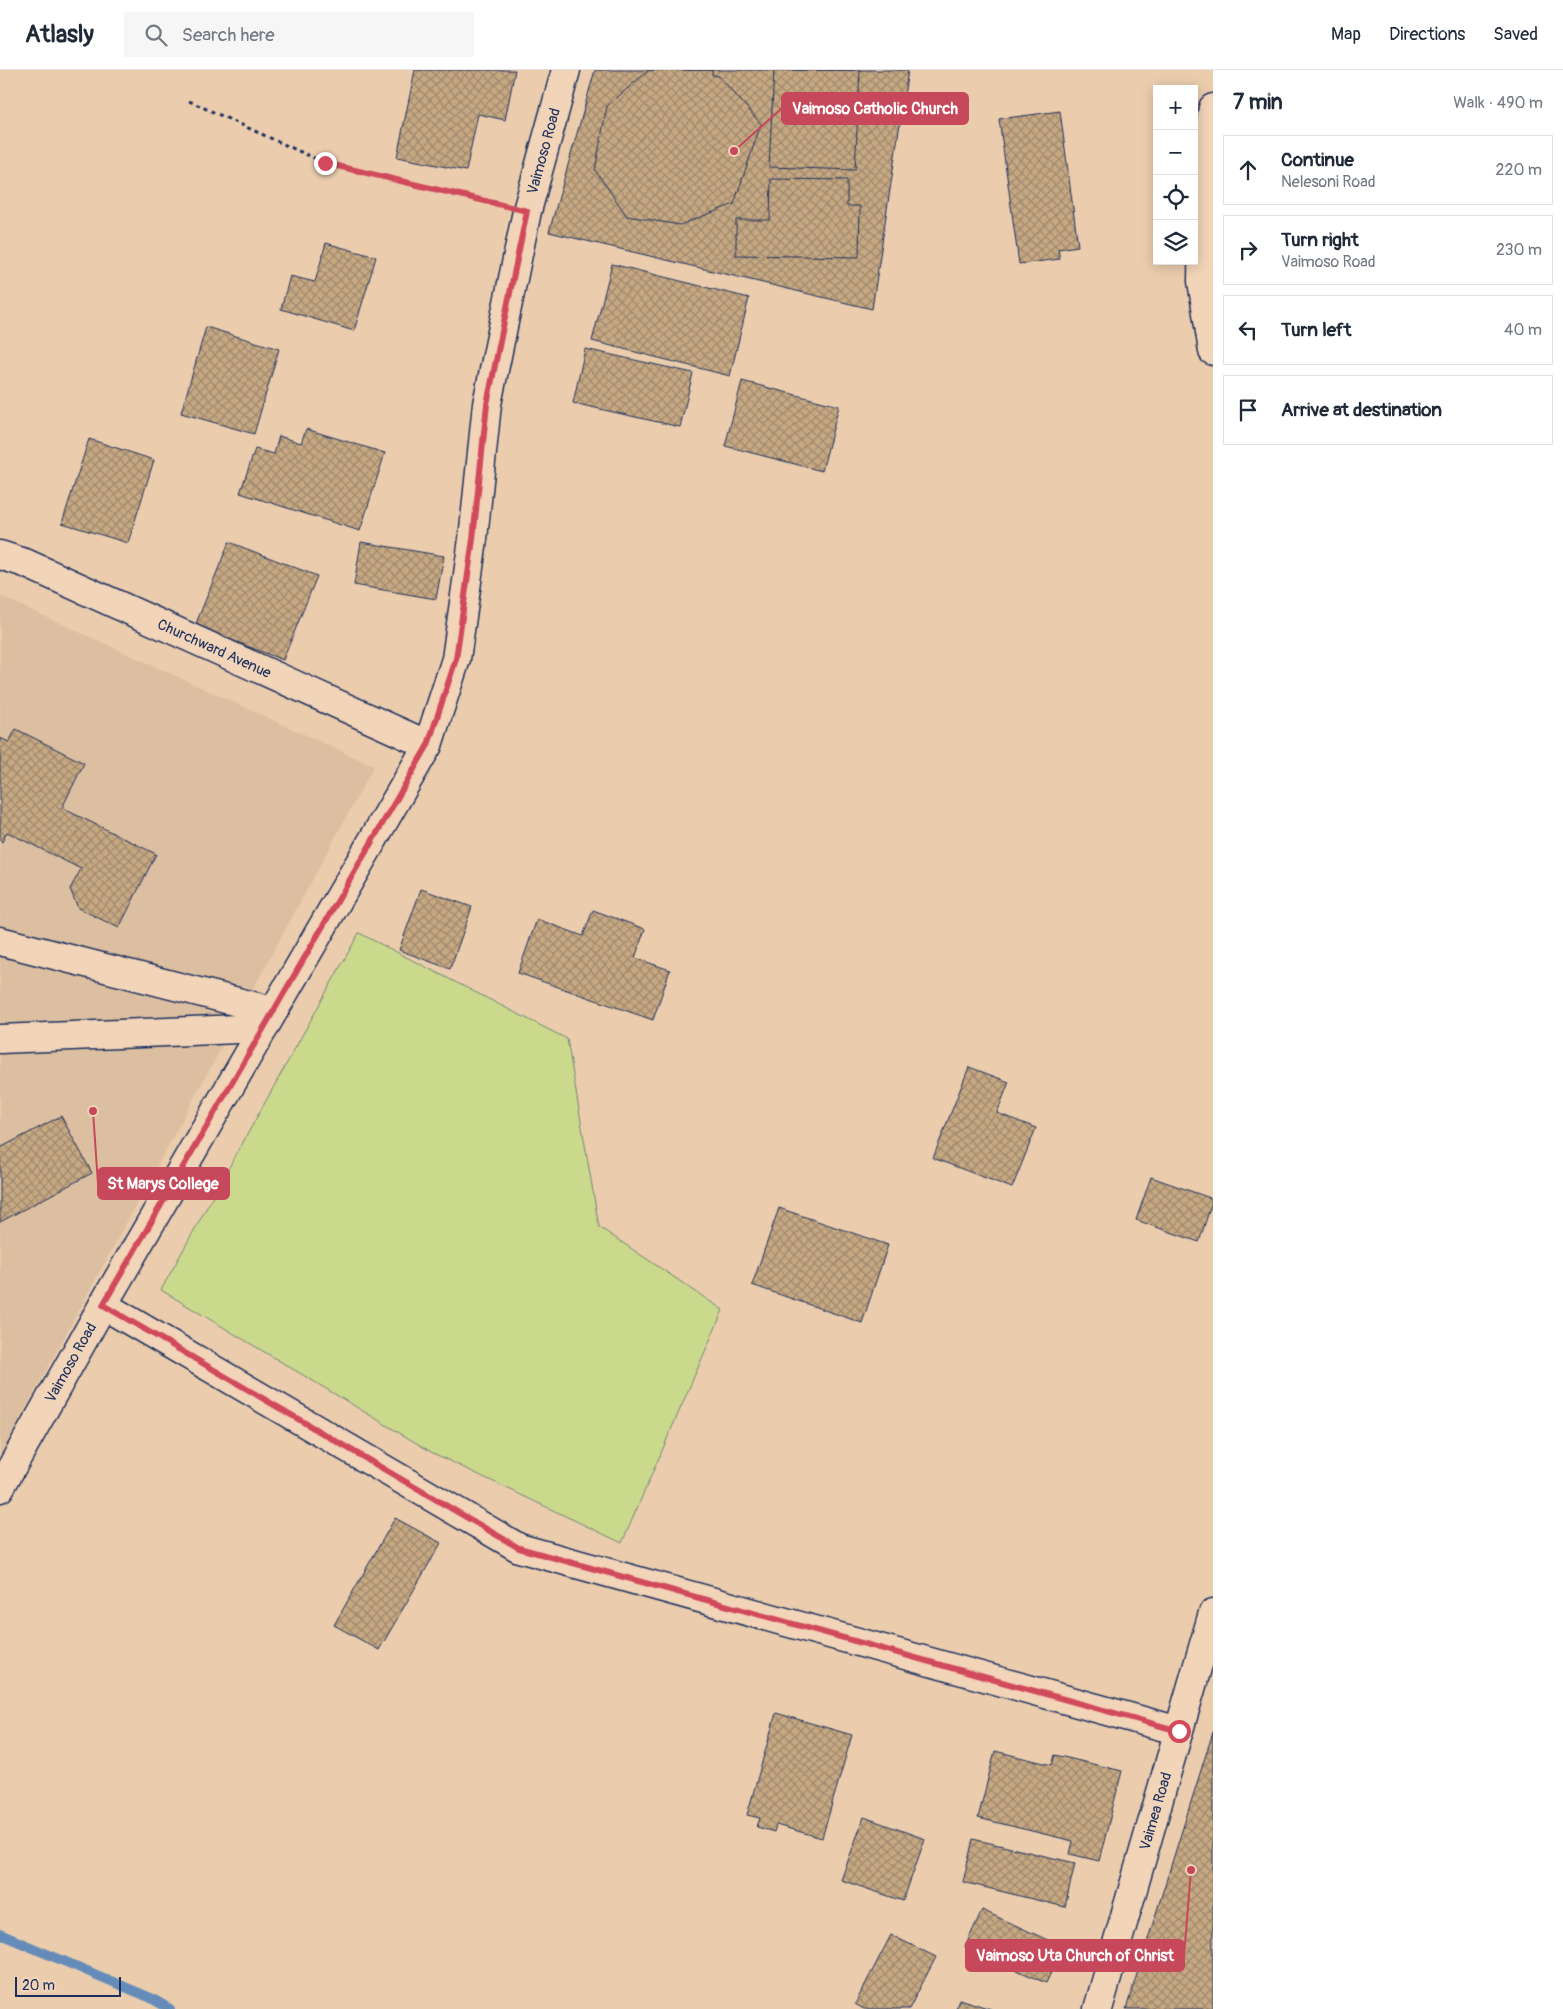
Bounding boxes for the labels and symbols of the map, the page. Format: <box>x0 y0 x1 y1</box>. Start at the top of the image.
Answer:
callout: Vaimoso Catholic Church <box>782 93 968 124</box>
text: Vaimoso Catholic Church <box>792 99 958 119</box>
street label: Vaimoso Road <box>523 106 565 197</box>
route end <box>314 152 337 175</box>
street label: Churchward Avenue <box>154 615 275 683</box>
callout: St Marys College <box>98 1168 229 1199</box>
text: St Marys College <box>107 1174 220 1194</box>
street label: Vaimoso Road <box>41 1319 101 1406</box>
route start <box>1168 1720 1191 1743</box>
street label: Vaimea Road <box>1136 1770 1176 1853</box>
callout: Vaimoso Uta Church of Christ <box>966 1940 1184 1971</box>
text: Vaimoso Uta Church of Christ <box>976 1946 1174 1966</box>
scale bar <box>15 1974 121 1997</box>

